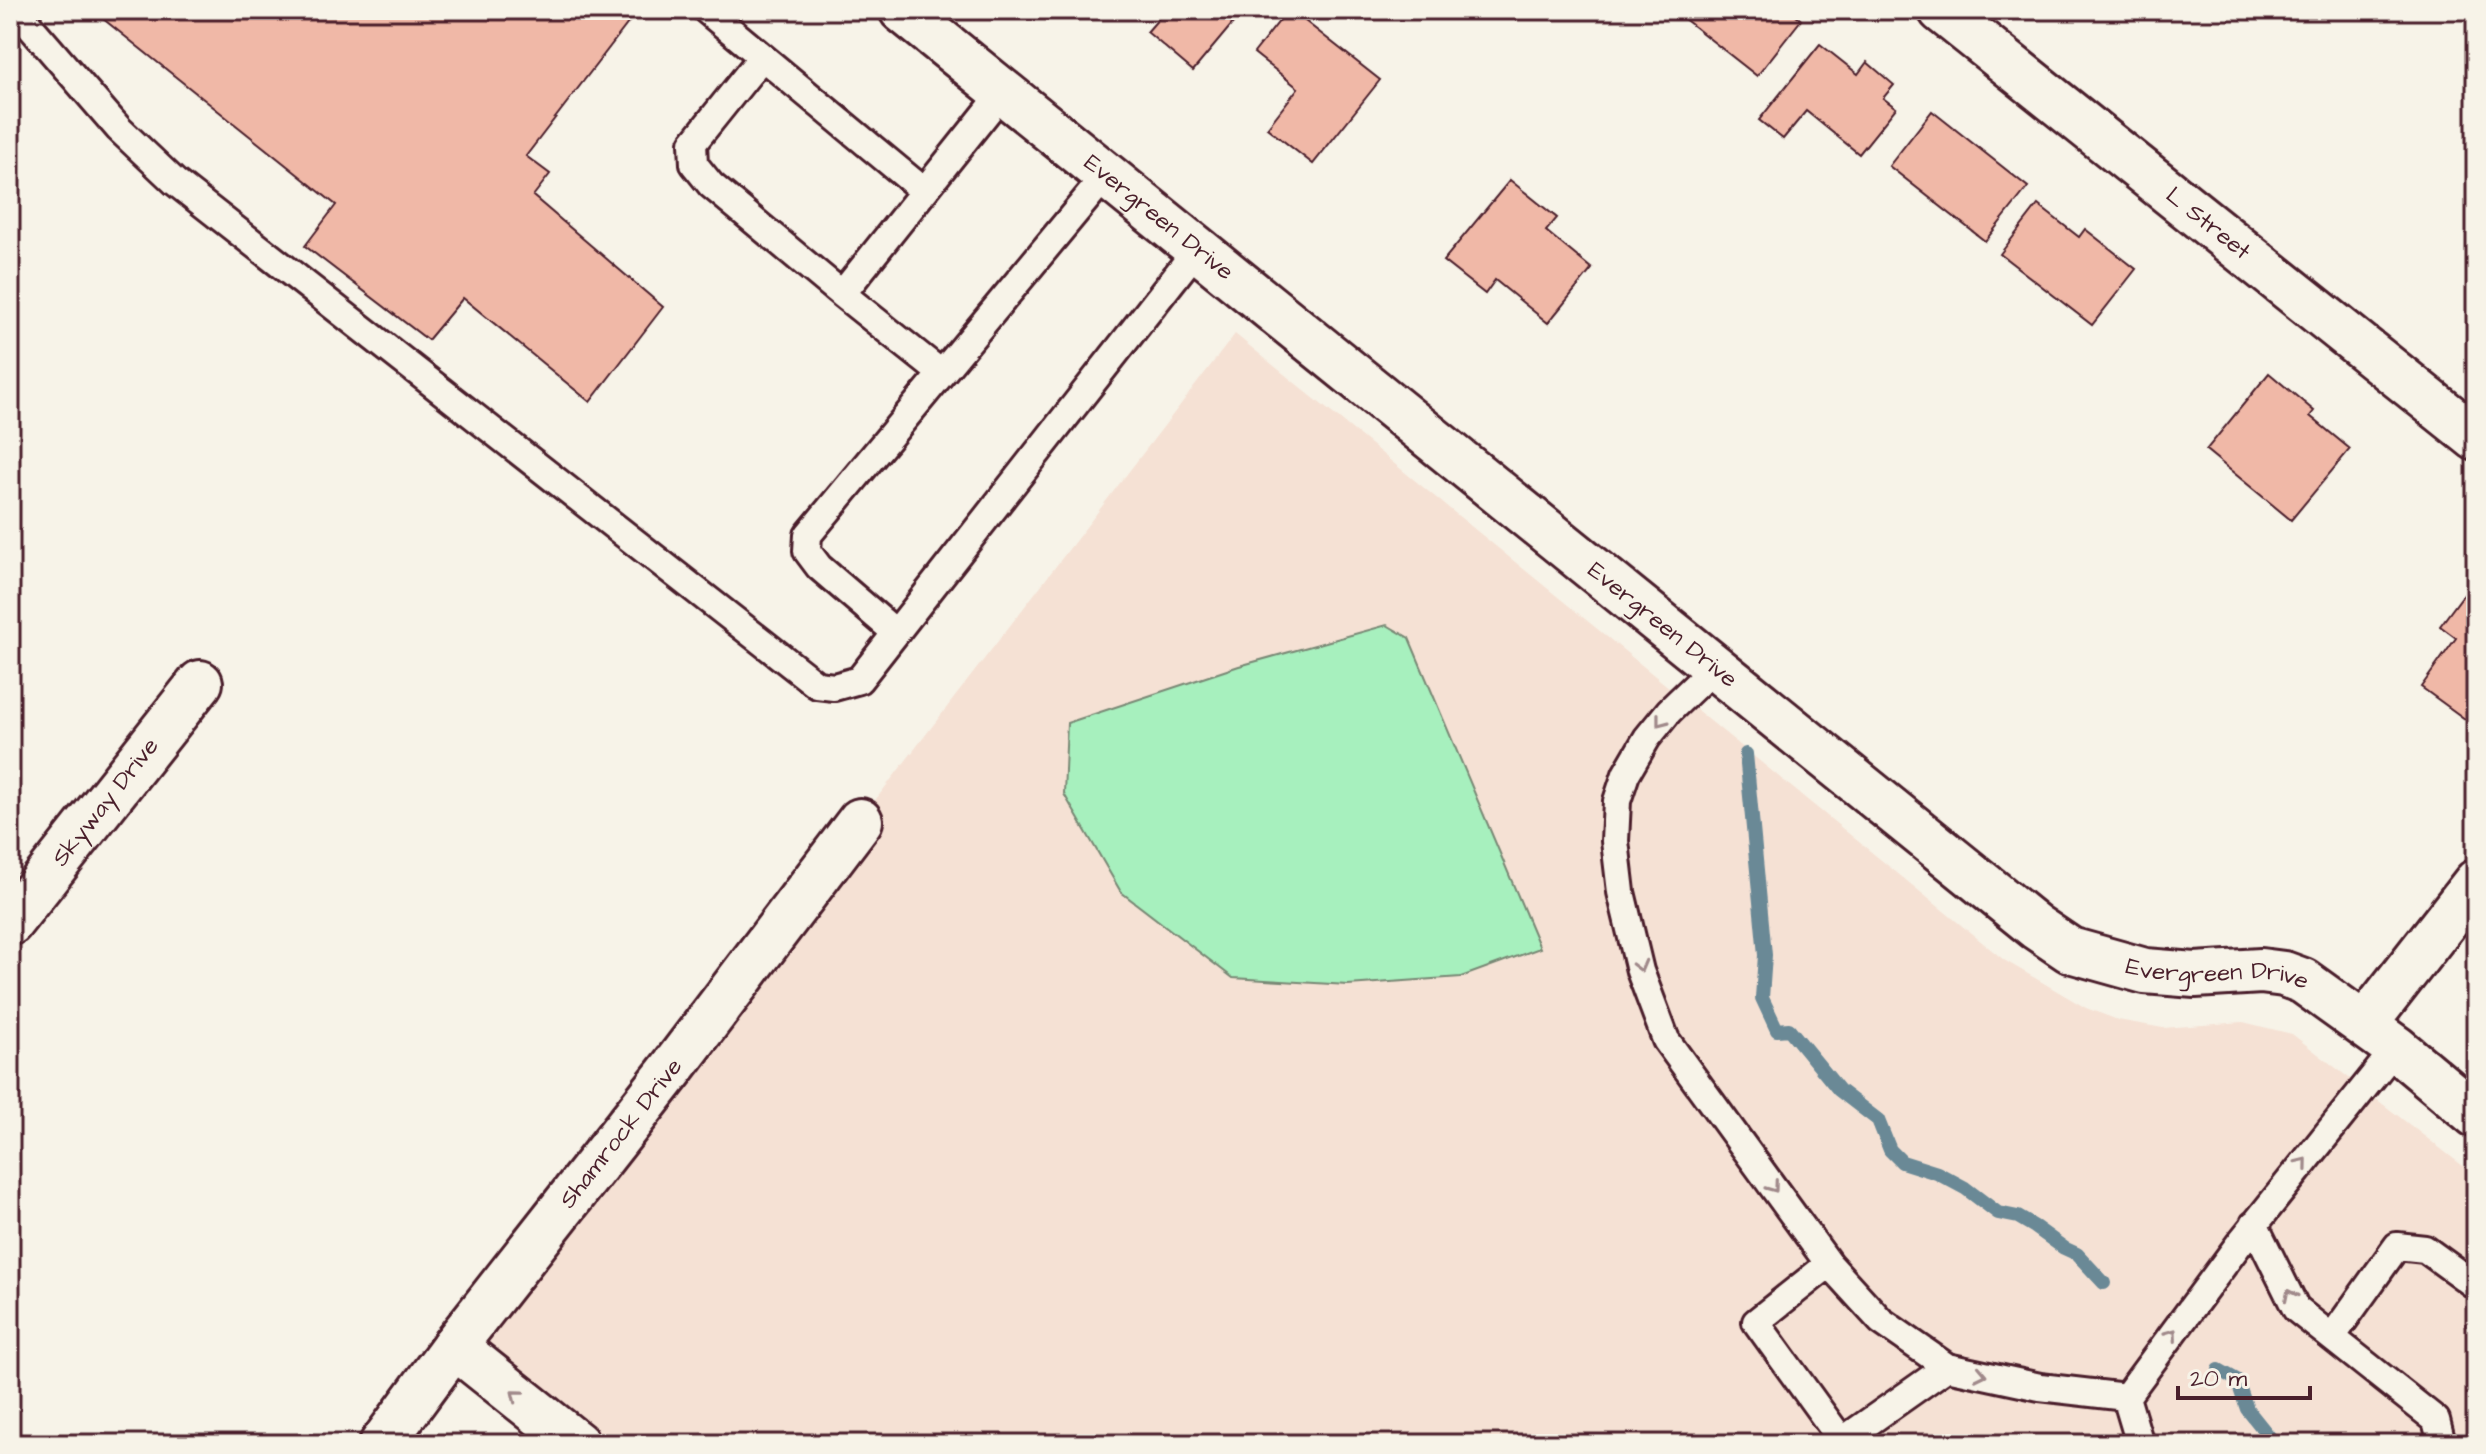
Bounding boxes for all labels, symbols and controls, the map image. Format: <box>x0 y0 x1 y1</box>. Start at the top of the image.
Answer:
street label: Evergreen Drive <box>1076 146 1241 289</box>
street label: L Street <box>2158 179 2258 268</box>
street label: Evergreen Drive <box>1580 554 1745 696</box>
one-way arrow <box>1656 712 1671 726</box>
street label: Skyway Drive <box>44 731 167 874</box>
street label: Evergreen Drive <box>2122 949 2314 999</box>
one-way arrow <box>1631 959 1647 973</box>
street label: Shamrock Drive <box>551 1051 691 1216</box>
one-way arrow <box>2293 1158 2308 1172</box>
one-way arrow <box>1763 1178 1778 1193</box>
one-way arrow <box>2284 1289 2300 1304</box>
one-way arrow <box>2162 1328 2177 1343</box>
scale bar <box>2178 1350 2310 1400</box>
text: 20 m <box>2190 1362 2247 1396</box>
one-way arrow <box>1974 1365 1988 1382</box>
one-way arrow <box>510 1391 525 1405</box>

